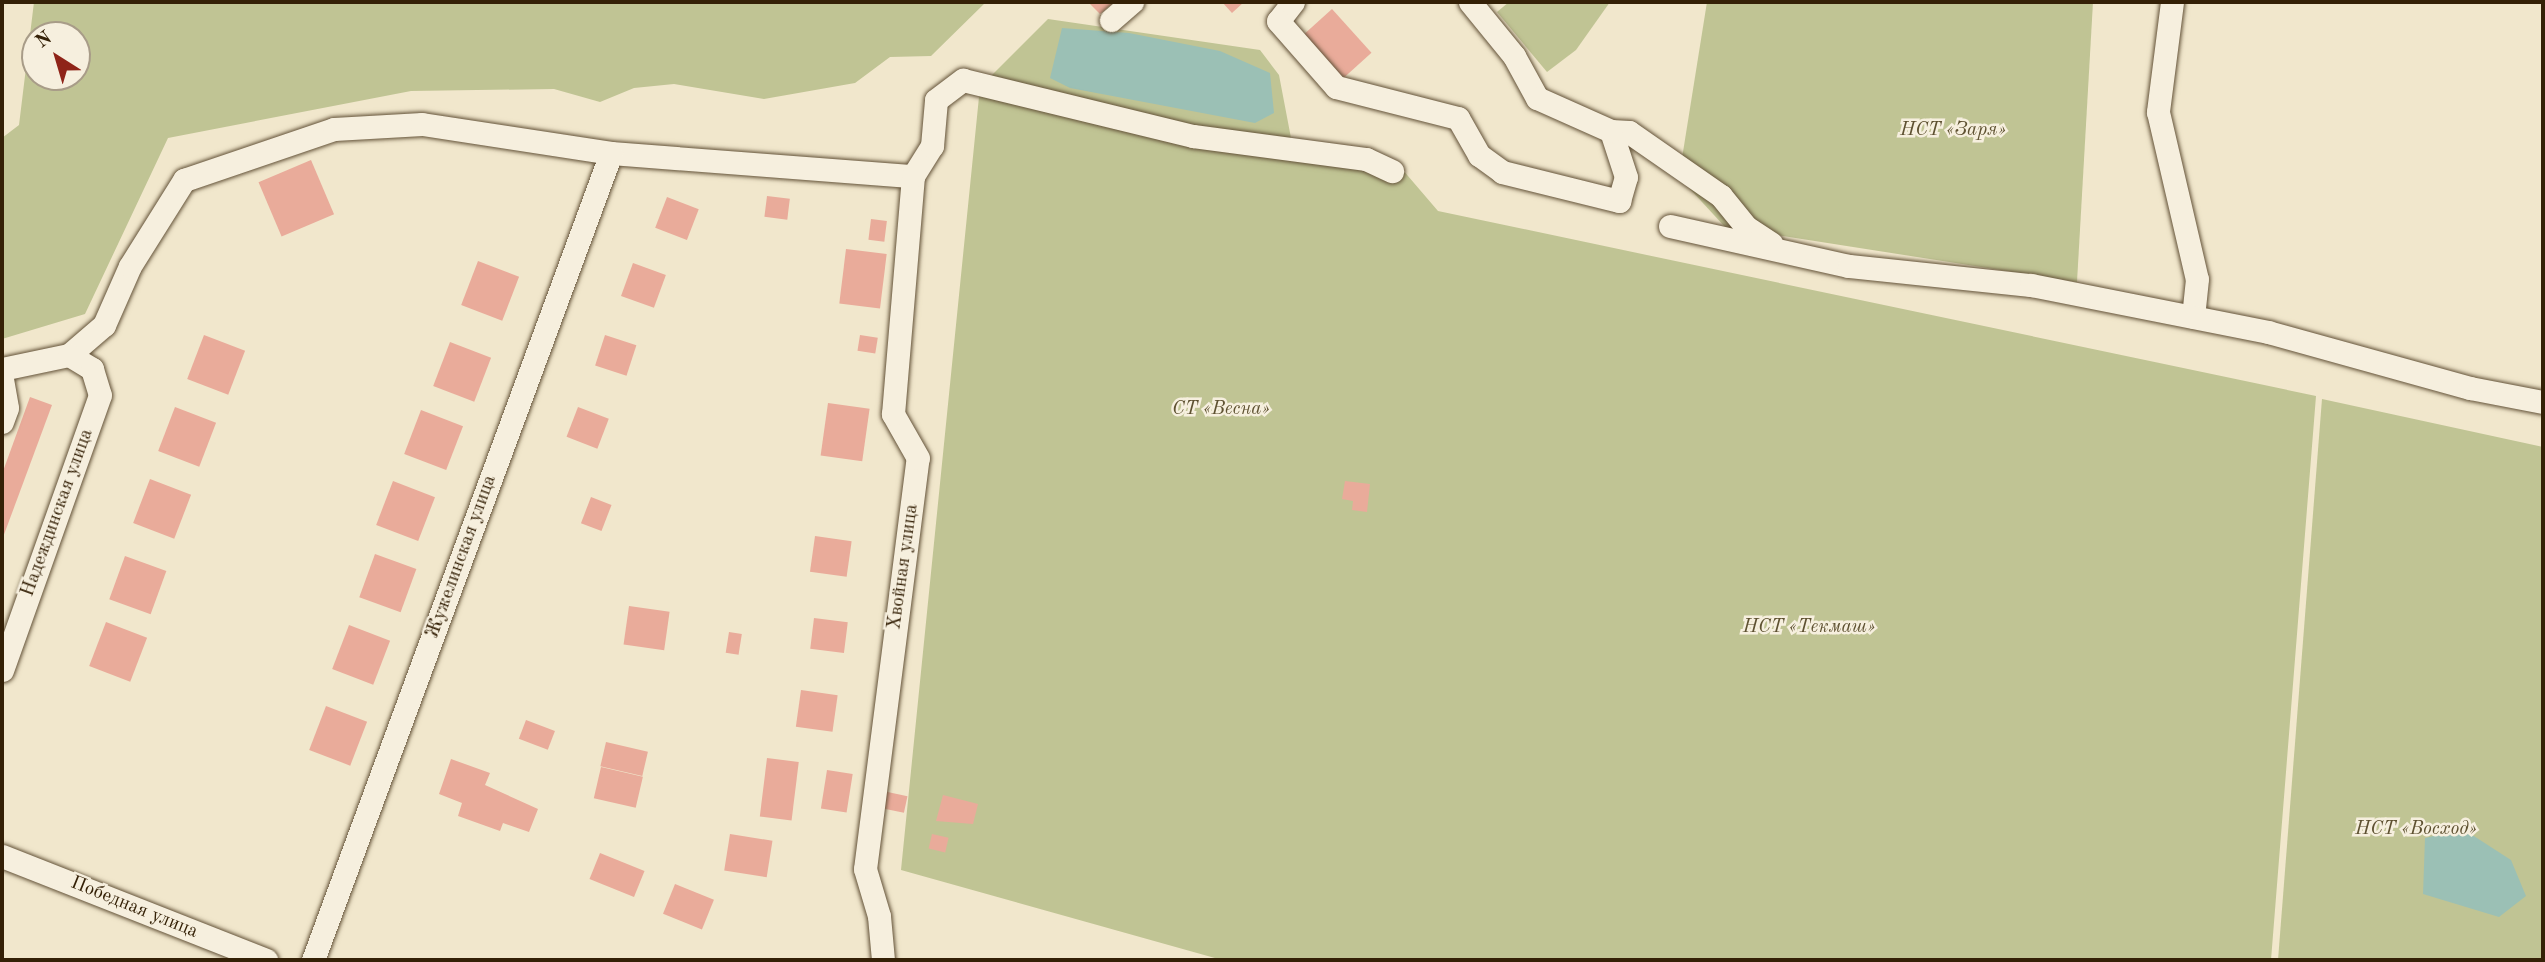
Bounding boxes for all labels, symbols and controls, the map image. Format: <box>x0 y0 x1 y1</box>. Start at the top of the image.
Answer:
north arrow <box>21 21 91 91</box>
text: N <box>33 28 56 52</box>
park label: НСТ «Заря» <box>1900 120 2006 142</box>
park label: СТ «Весна» <box>1172 399 1270 421</box>
street label: Надеждинская улица <box>17 426 99 600</box>
street label: Жужелинская улица <box>422 472 502 642</box>
street label: Хвойная улица <box>884 503 924 631</box>
park label: НСТ «Текмаш» <box>1743 617 1875 639</box>
park label: НСТ «Восход» <box>2355 819 2477 841</box>
street label: Победная улица <box>67 872 201 944</box>

